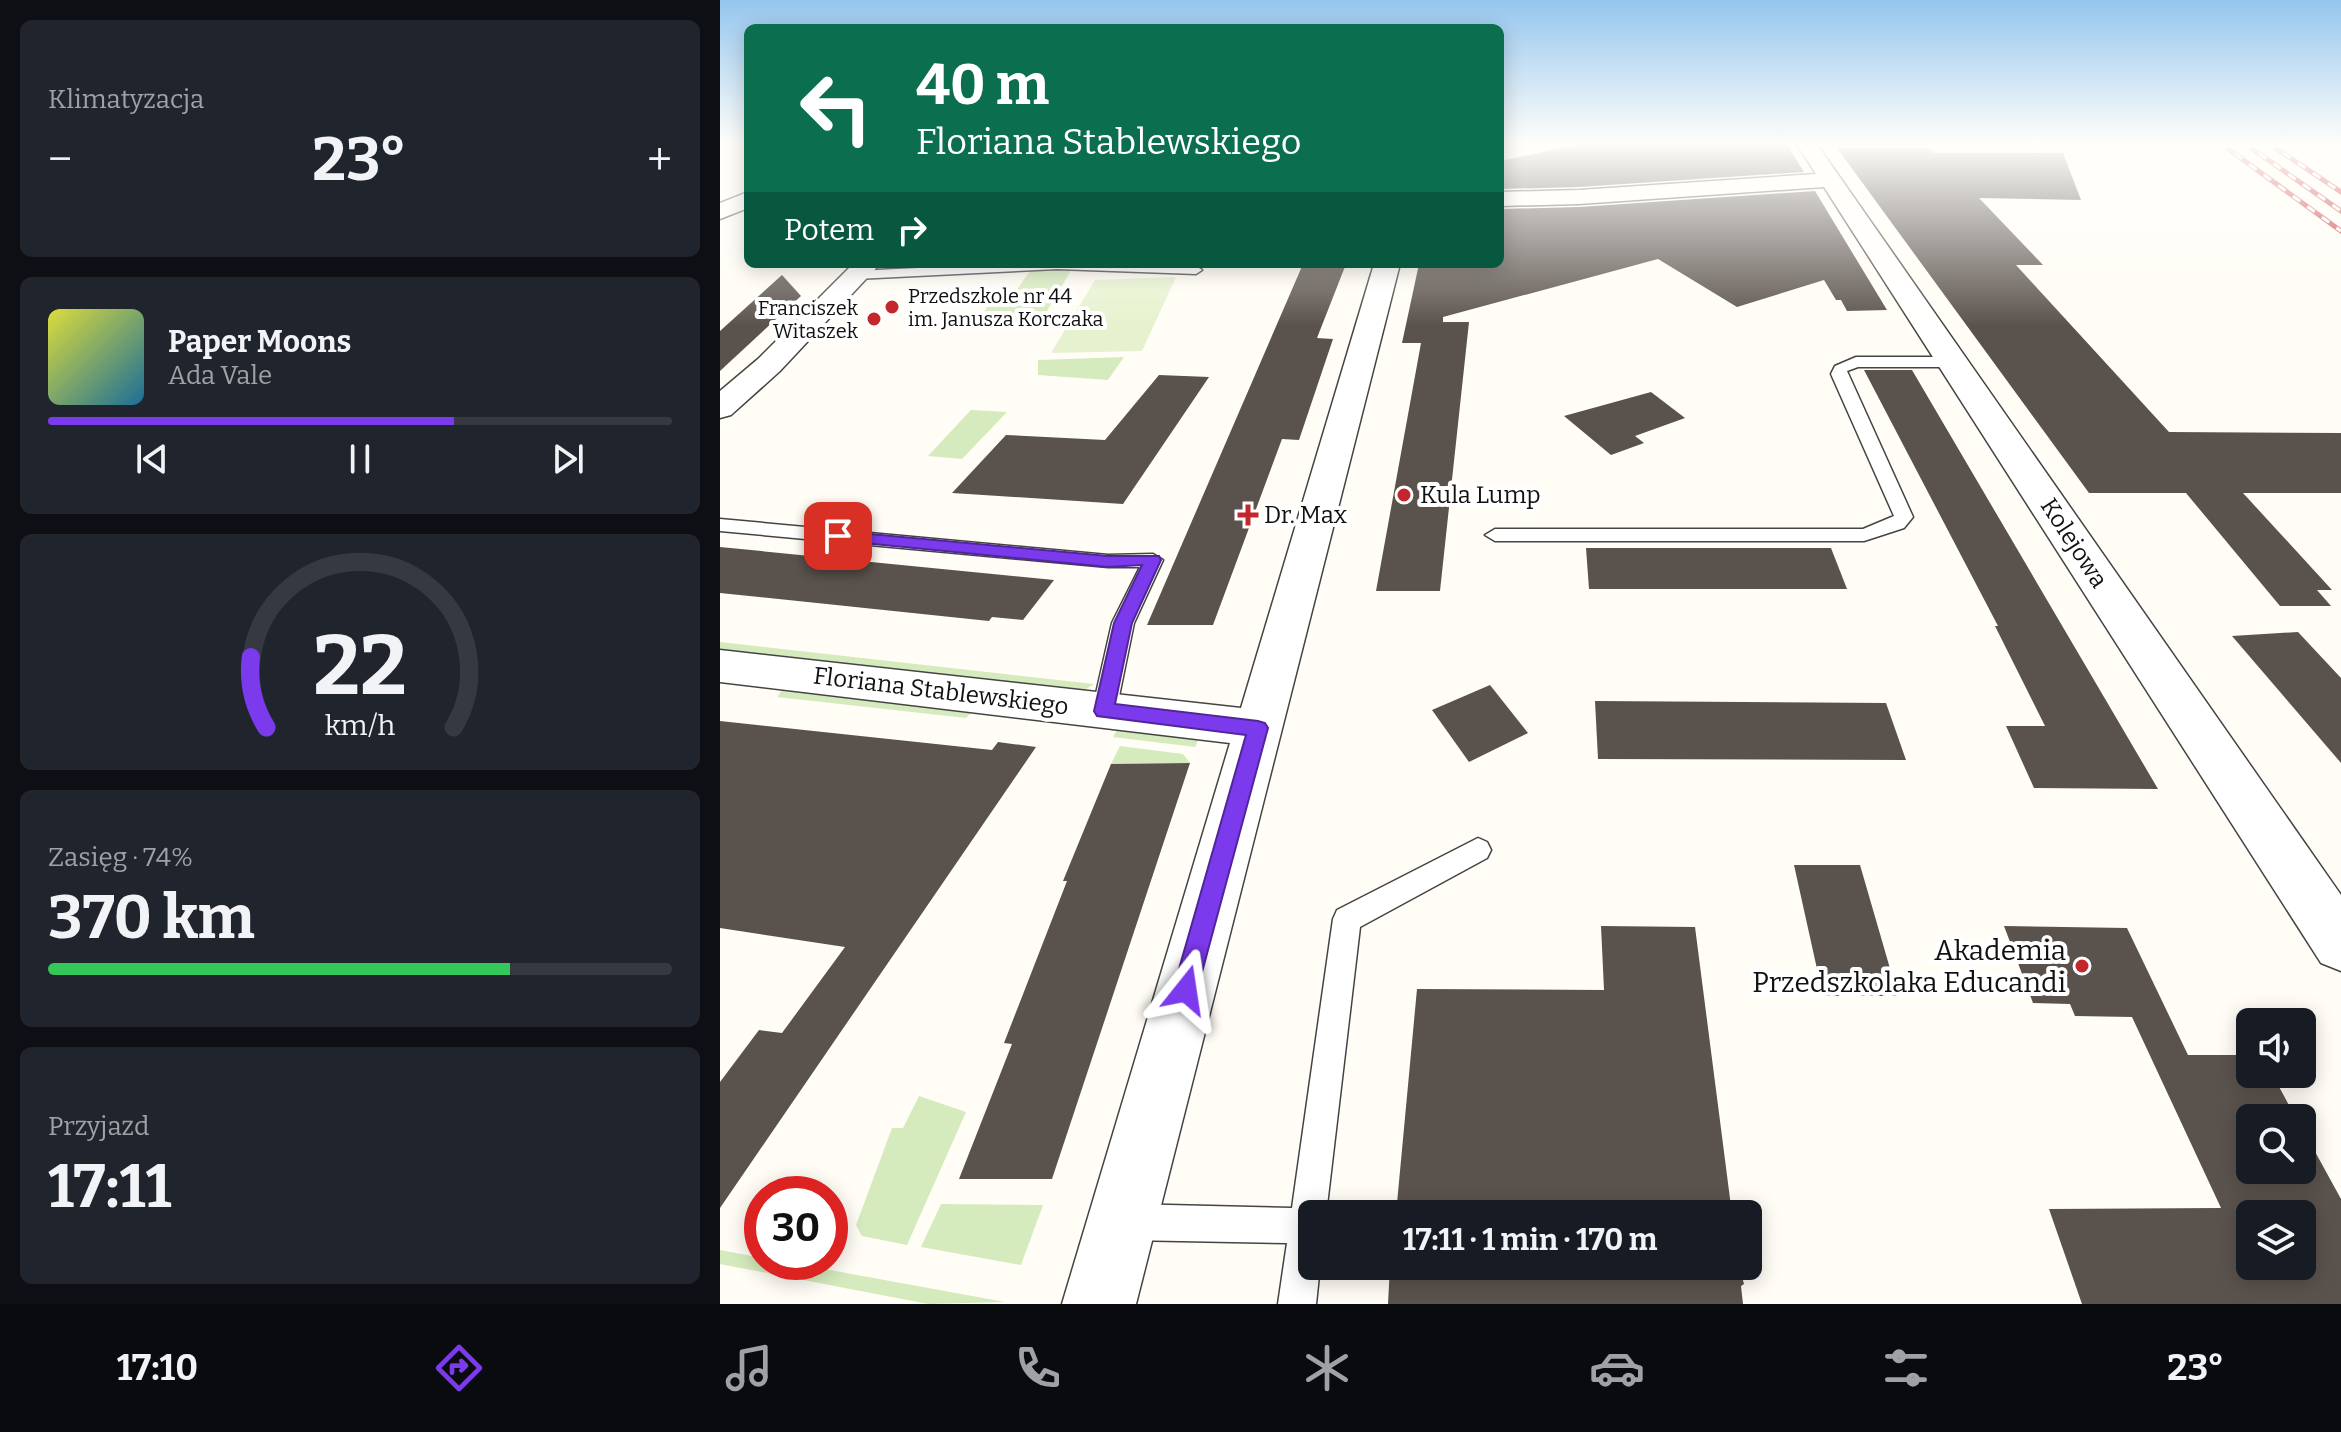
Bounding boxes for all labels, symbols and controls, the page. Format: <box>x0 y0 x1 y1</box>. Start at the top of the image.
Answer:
text: 40 m <box>916 52 1049 119</box>
icon: left <box>784 56 888 160</box>
text: Klimatyzacja <box>48 84 204 115</box>
text: Floriana Stablewskiego <box>916 120 1301 164</box>
text: 23° <box>312 124 407 196</box>
text: − <box>48 133 72 186</box>
text: + <box>647 133 672 186</box>
icon: right <box>890 208 934 252</box>
text: Potem <box>784 212 874 248</box>
place label: Przedszkole nr 44 im. Janusza Korczaka <box>908 284 1103 331</box>
place label: Franciszek Witaszek <box>758 296 859 343</box>
marker: Przedszkole nr 44 im. Janusza Korczaka <box>883 298 901 316</box>
marker: Franciszek Witaszek <box>865 310 883 328</box>
text: Paper Moons <box>168 324 351 360</box>
text: Ada Vale <box>168 360 272 391</box>
icon: previous <box>130 437 174 481</box>
icon: pause <box>338 437 382 481</box>
icon: next <box>546 437 590 481</box>
place label: Kula Lump <box>1420 481 1541 509</box>
marker: Kula Lump <box>1395 486 1413 504</box>
street label: Kolejowa <box>2035 493 2113 593</box>
place label: Dr. Max <box>1264 501 1347 529</box>
pin <box>804 502 872 570</box>
marker: Dr. Max <box>1239 506 1257 524</box>
icon: arrive <box>816 514 860 558</box>
text: 22 <box>313 616 407 716</box>
street label: Floriana Stablewskiego <box>812 661 1070 721</box>
text: km/h <box>325 708 396 743</box>
text: Zasięg · 74% <box>48 842 193 873</box>
text: 370 km <box>48 882 255 954</box>
place label: Akademia Przedszkolaka Educandi <box>1752 934 2066 999</box>
position arrow <box>1144 948 1228 1032</box>
marker: Akademia Przedszkolaka Educandi <box>2073 957 2091 975</box>
map controls <box>2236 1008 2316 1280</box>
button: sound <box>2236 1008 2316 1088</box>
button: search <box>2236 1104 2316 1184</box>
text: Przyjazd <box>48 1111 150 1142</box>
text: 17:11 <box>48 1151 171 1223</box>
speed limit sign: 30 <box>744 1176 848 1280</box>
button: layers <box>2236 1200 2316 1280</box>
text: 17:11 · 1 min · 170 m <box>1403 1222 1657 1258</box>
icon: directions <box>431 1340 487 1396</box>
icon: music <box>721 1340 777 1396</box>
icon: phone <box>1010 1340 1066 1396</box>
icon: climate <box>1299 1340 1355 1396</box>
icon: car <box>1589 1340 1645 1396</box>
icon: filters <box>1878 1340 1934 1396</box>
text: 17:10 <box>117 1346 198 1390</box>
text: 23° <box>2167 1346 2224 1390</box>

